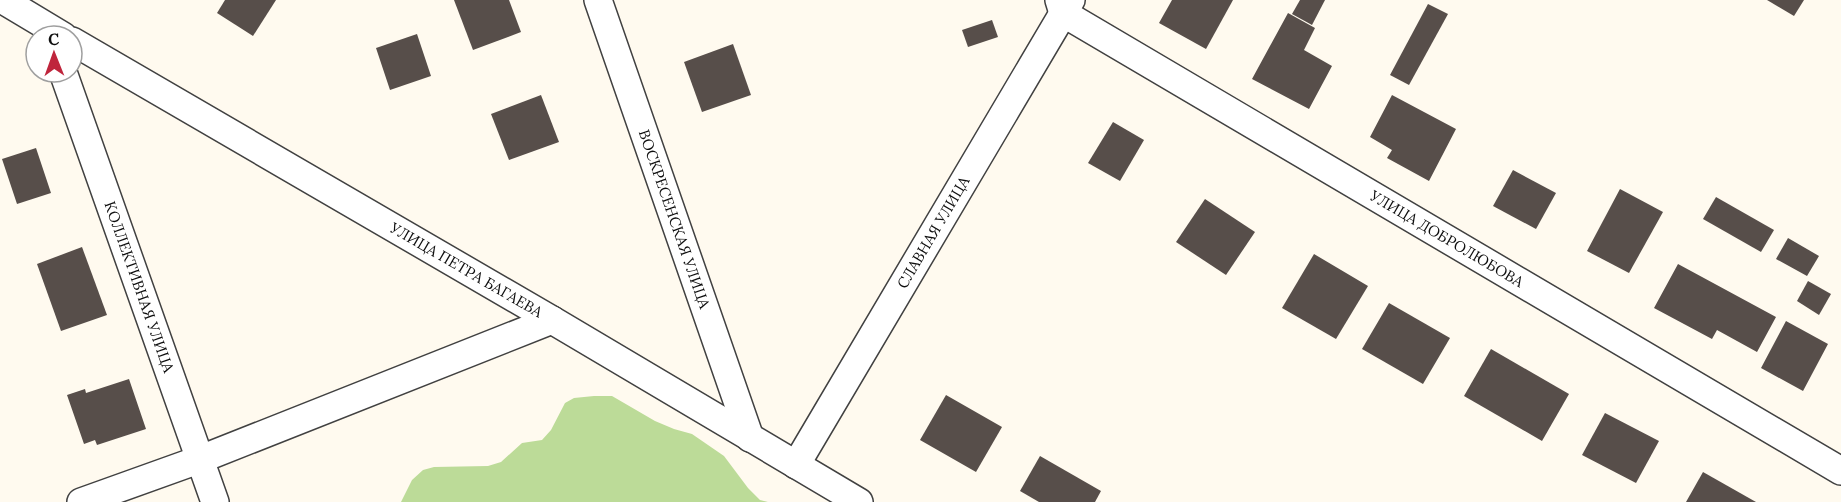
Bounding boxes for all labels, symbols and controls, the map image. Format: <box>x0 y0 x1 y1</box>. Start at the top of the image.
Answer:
north arrow <box>24 24 84 84</box>
text: С <box>48 29 59 49</box>
street label: ВОСКРЕСЕНСКАЯ УЛИЦА <box>635 127 715 312</box>
street label: СЛАВНАЯ УЛИЦА <box>892 172 974 292</box>
street label: УЛИЦА ДОБРОЛЮБОВА <box>1366 185 1528 291</box>
street label: КОЛЛЕКТИВНАЯ УЛИЦА <box>100 199 179 376</box>
street label: УЛИЦА ПЕТРА БАГАЕВА <box>386 217 547 322</box>

